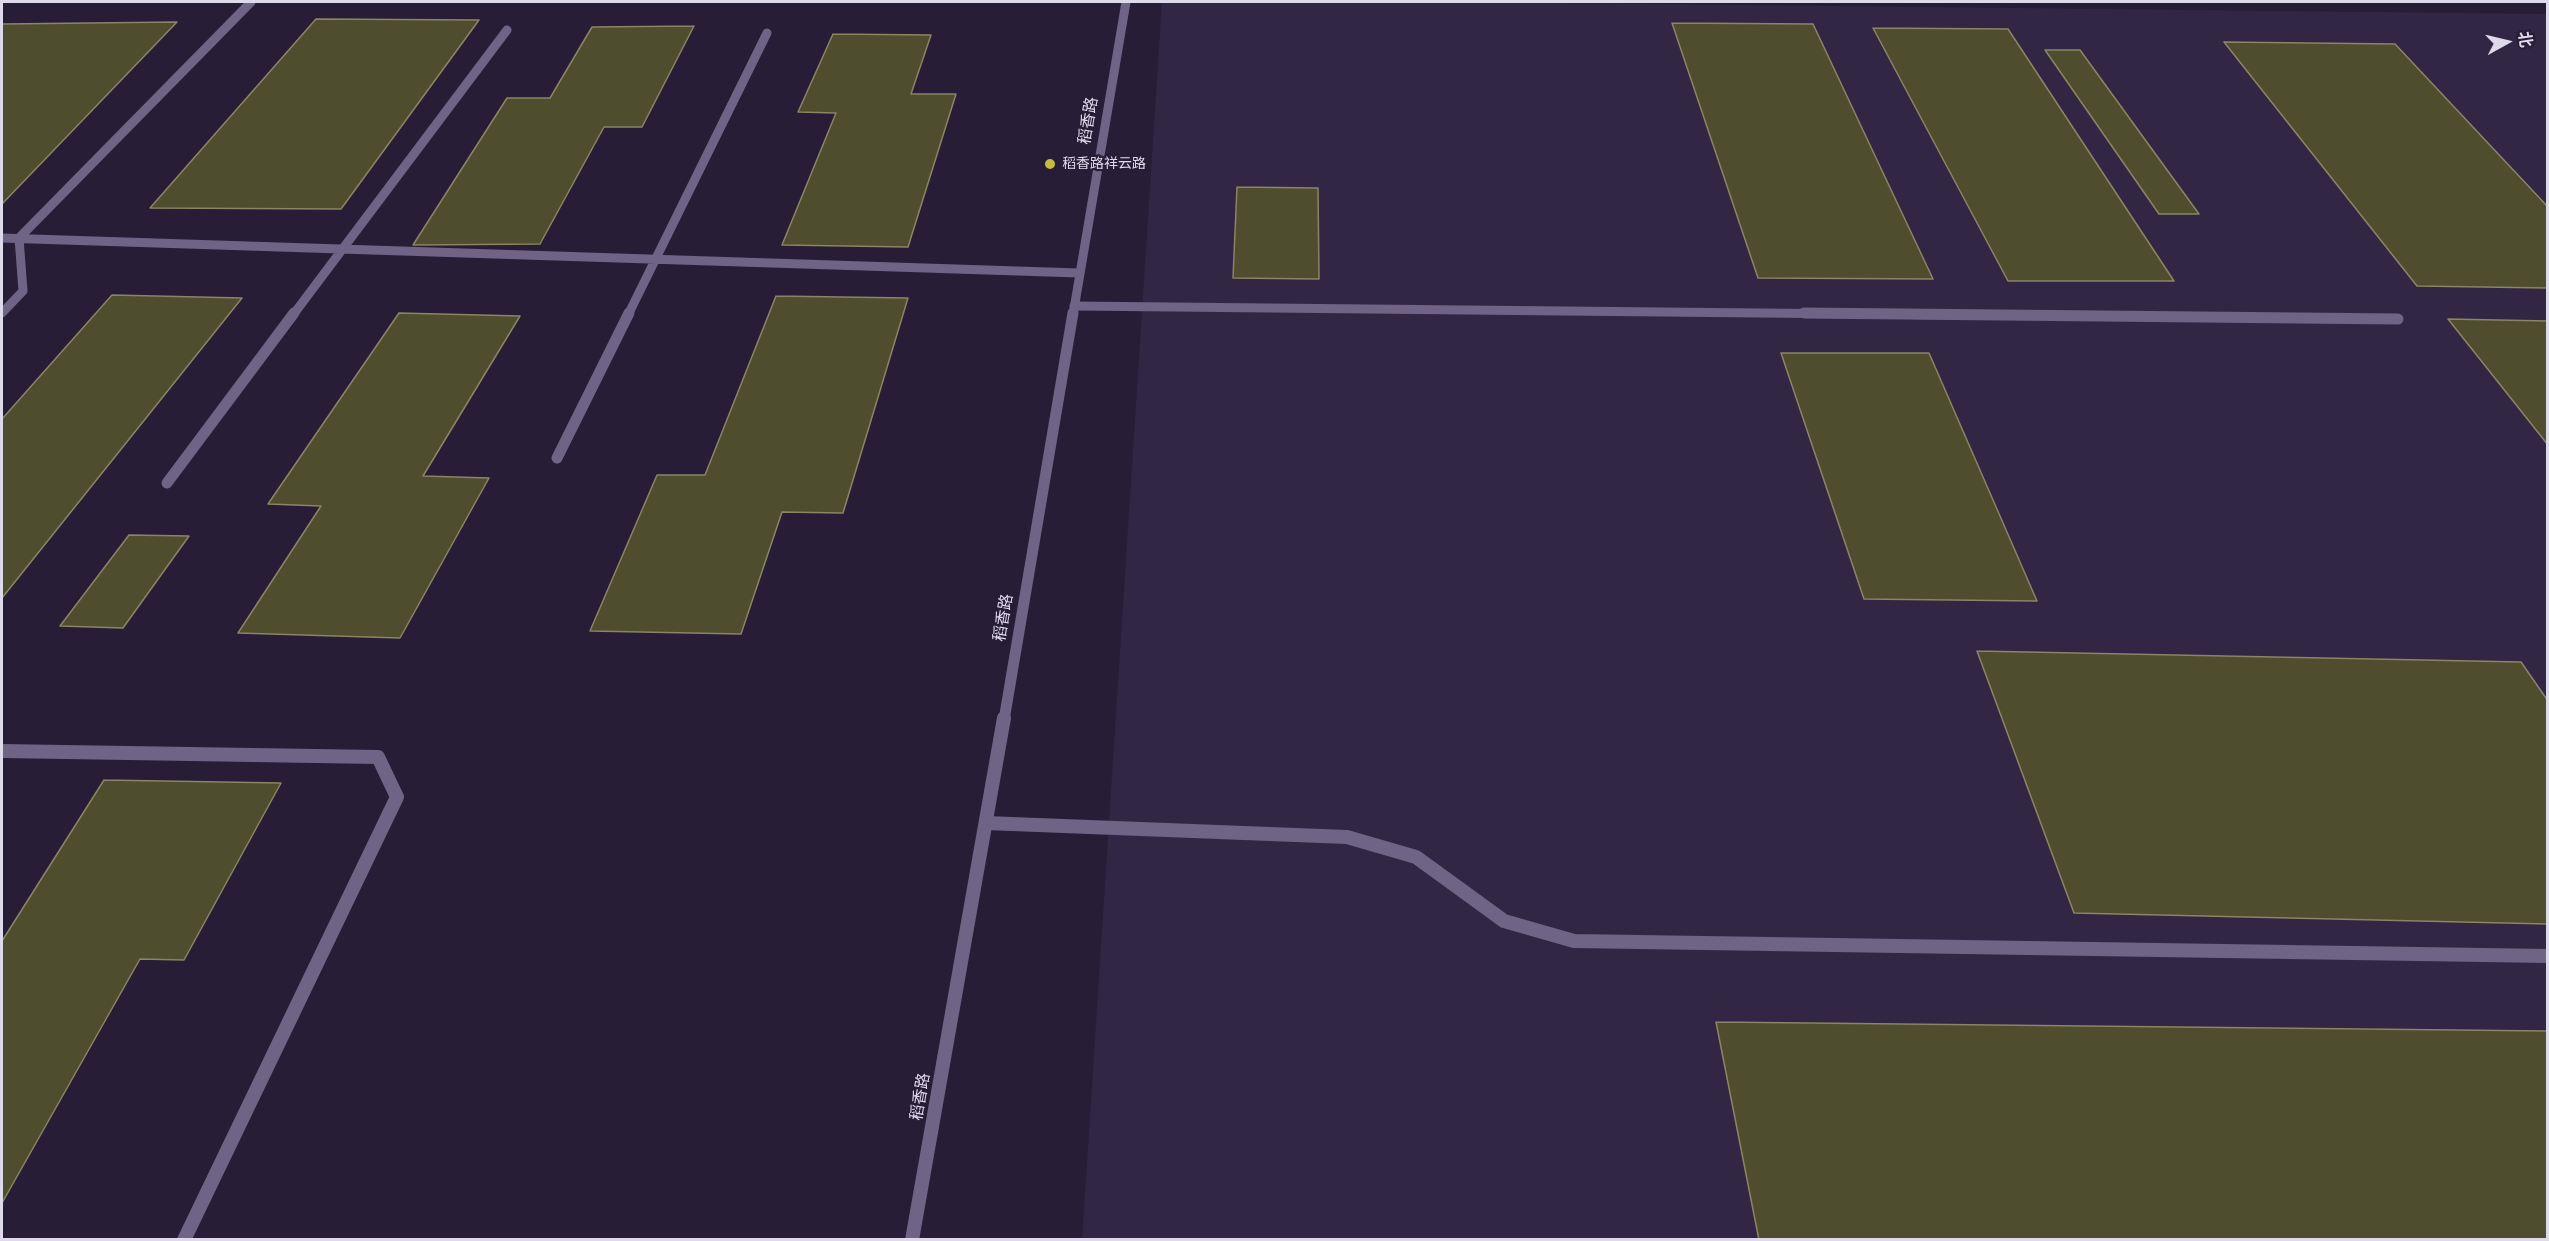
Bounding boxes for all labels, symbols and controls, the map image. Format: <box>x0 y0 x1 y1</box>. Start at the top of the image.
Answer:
north arrow <box>2477 12 2537 72</box>
text: 北 <box>2514 30 2537 49</box>
street label: 稻香路 <box>1075 96 1103 146</box>
place label: 稻香路祥云路 <box>1062 156 1146 172</box>
marker: 稻香路祥云路 <box>1043 157 1057 171</box>
street label: 稻香路 <box>990 593 1018 643</box>
street label: 稻香路 <box>907 1072 935 1122</box>

